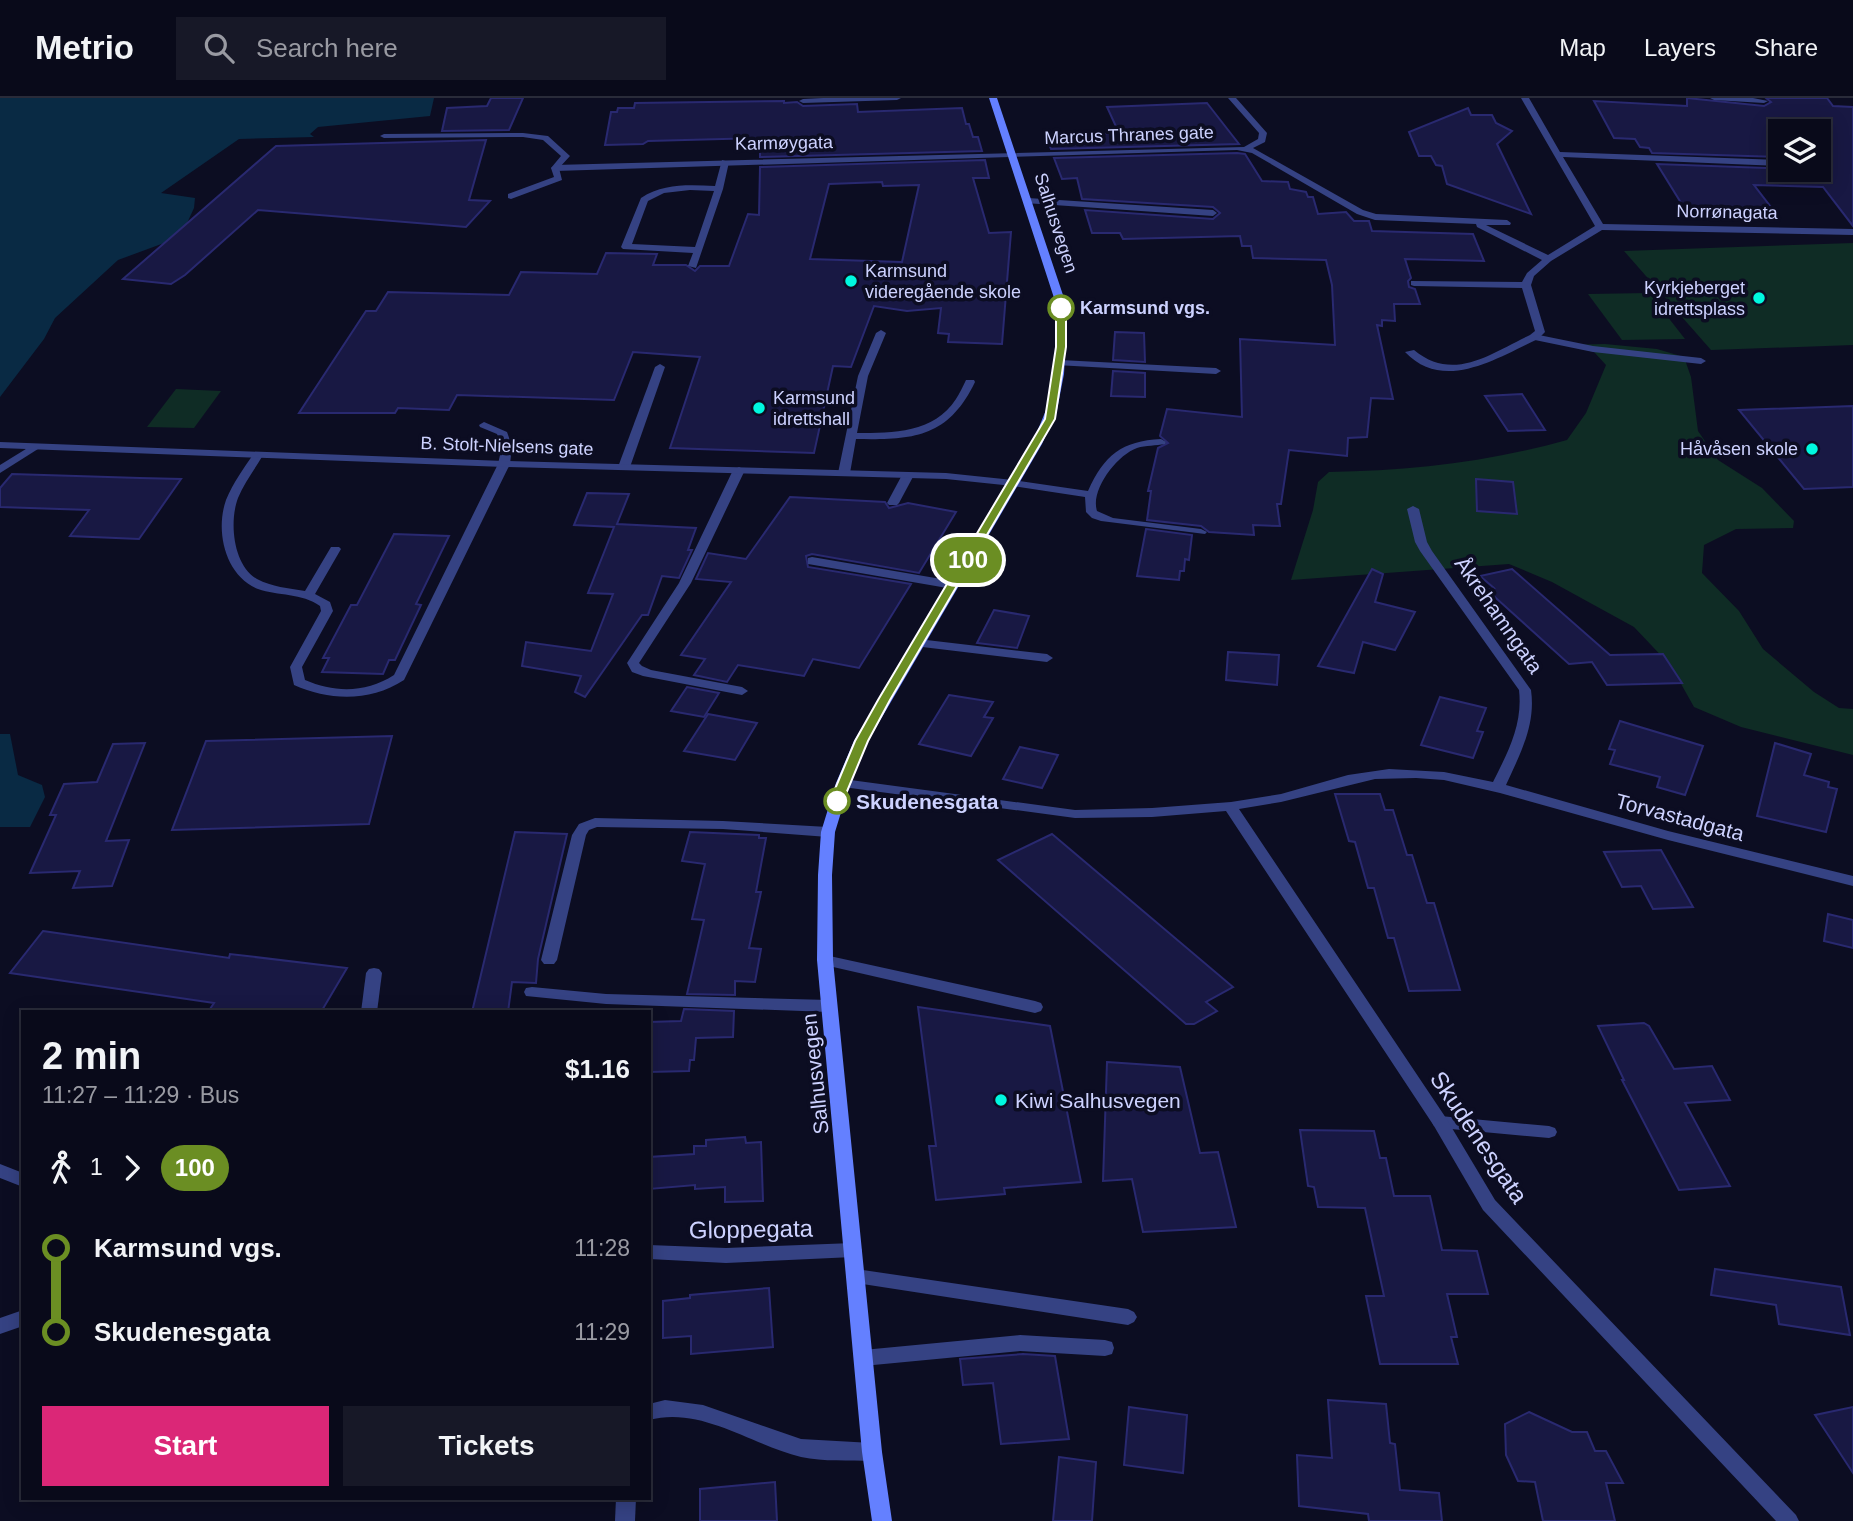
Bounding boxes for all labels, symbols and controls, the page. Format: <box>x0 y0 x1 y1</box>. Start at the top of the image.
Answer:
search box <box>176 17 666 80</box>
text: Metrio <box>35 29 134 66</box>
icon: search <box>200 29 238 67</box>
text: Search here <box>256 33 398 63</box>
text: Map <box>1559 34 1606 61</box>
text: Layers <box>1644 34 1716 61</box>
text: Share <box>1754 34 1818 61</box>
map controls <box>1768 119 1831 182</box>
button: layers <box>1768 119 1831 182</box>
street label: Marcus Thranes gate <box>1044 122 1214 148</box>
street label: Karmøygata <box>735 132 834 154</box>
street label: Salhusvegen <box>1030 170 1082 276</box>
street label: Norrønagata <box>1676 201 1779 223</box>
place label: Karmsund videregående skole <box>865 261 1021 302</box>
marker: Karmsund videregående skole <box>843 273 859 289</box>
place label: Kyrkjeberget idrettsplass <box>1644 278 1745 319</box>
marker: Kyrkjeberget idrettsplass <box>1751 290 1767 306</box>
marker: Karmsund vgs. <box>1048 295 1074 321</box>
place label: Karmsund vgs. <box>1080 298 1210 318</box>
place label: Karmsund idrettshall <box>773 388 855 429</box>
marker: Karmsund idrettshall <box>751 400 767 416</box>
street label: B. Stolt-Nielsens gate <box>420 433 594 459</box>
place label: Håvåsen skole <box>1680 439 1798 459</box>
marker: Håvåsen skole <box>1804 441 1820 457</box>
line badge: 100 <box>928 537 1008 583</box>
text: 100 <box>948 546 988 573</box>
street label: Åkrehamngata <box>1450 552 1548 678</box>
marker: Skudenesgata <box>824 788 850 814</box>
street label: Torvastadgata <box>1613 789 1747 845</box>
place label: Skudenesgata <box>856 790 999 813</box>
street label: Salhusvegen <box>797 1012 833 1136</box>
text: 2 min <box>42 1035 141 1077</box>
text: $1.16 <box>565 1054 630 1084</box>
street label: Skudenesgata <box>1425 1066 1533 1209</box>
text: 11:27 – 11:29 · Bus <box>42 1082 239 1108</box>
place label: Kiwi Salhusvegen <box>1015 1089 1181 1112</box>
marker: Kiwi Salhusvegen <box>993 1092 1009 1108</box>
icon: walk <box>42 1149 80 1187</box>
icon: forward <box>113 1149 151 1187</box>
text: 1 <box>90 1154 103 1180</box>
text: 100 <box>175 1154 215 1181</box>
street label: Gloppegata <box>689 1214 814 1244</box>
text: Karmsund vgs. <box>94 1233 282 1263</box>
text: 11:28 <box>574 1235 630 1261</box>
text: Skudenesgata <box>94 1317 270 1347</box>
text: 11:29 <box>574 1319 630 1345</box>
button: Start <box>42 1406 329 1486</box>
button: Tickets <box>343 1406 630 1486</box>

